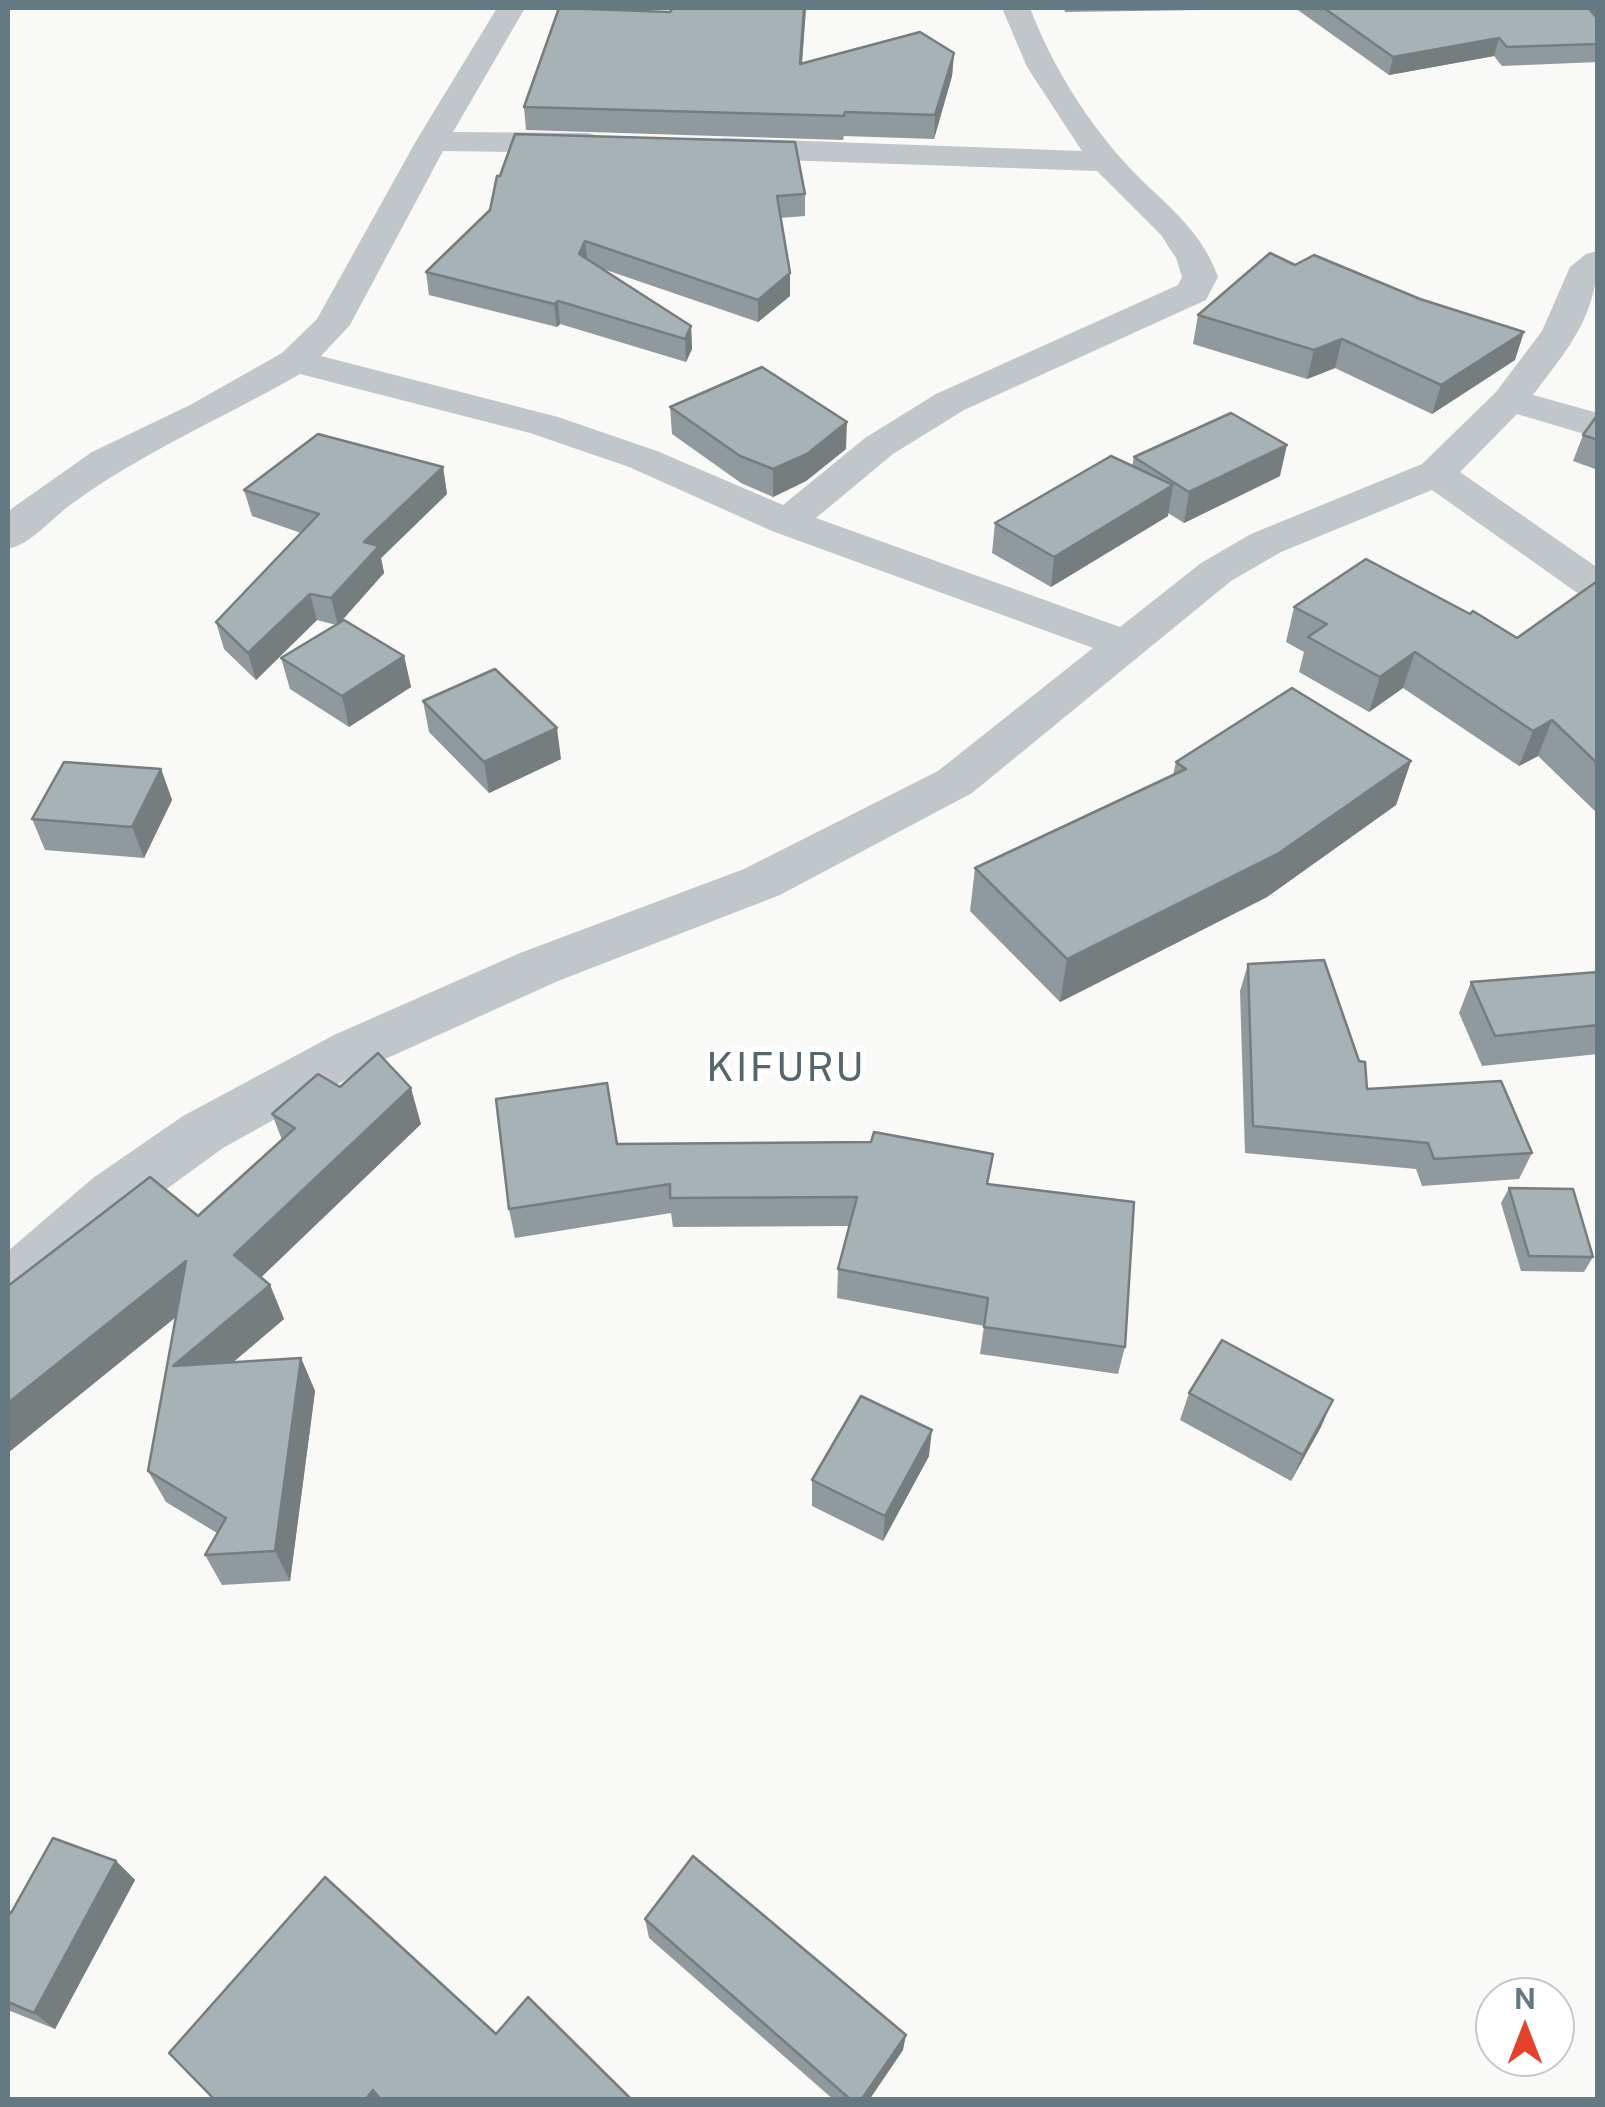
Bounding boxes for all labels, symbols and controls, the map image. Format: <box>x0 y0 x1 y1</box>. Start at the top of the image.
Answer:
district label: KIFURU <box>706 1045 866 1093</box>
north arrow <box>1475 1977 1575 2077</box>
text: N <box>1514 1982 1536 2015</box>

